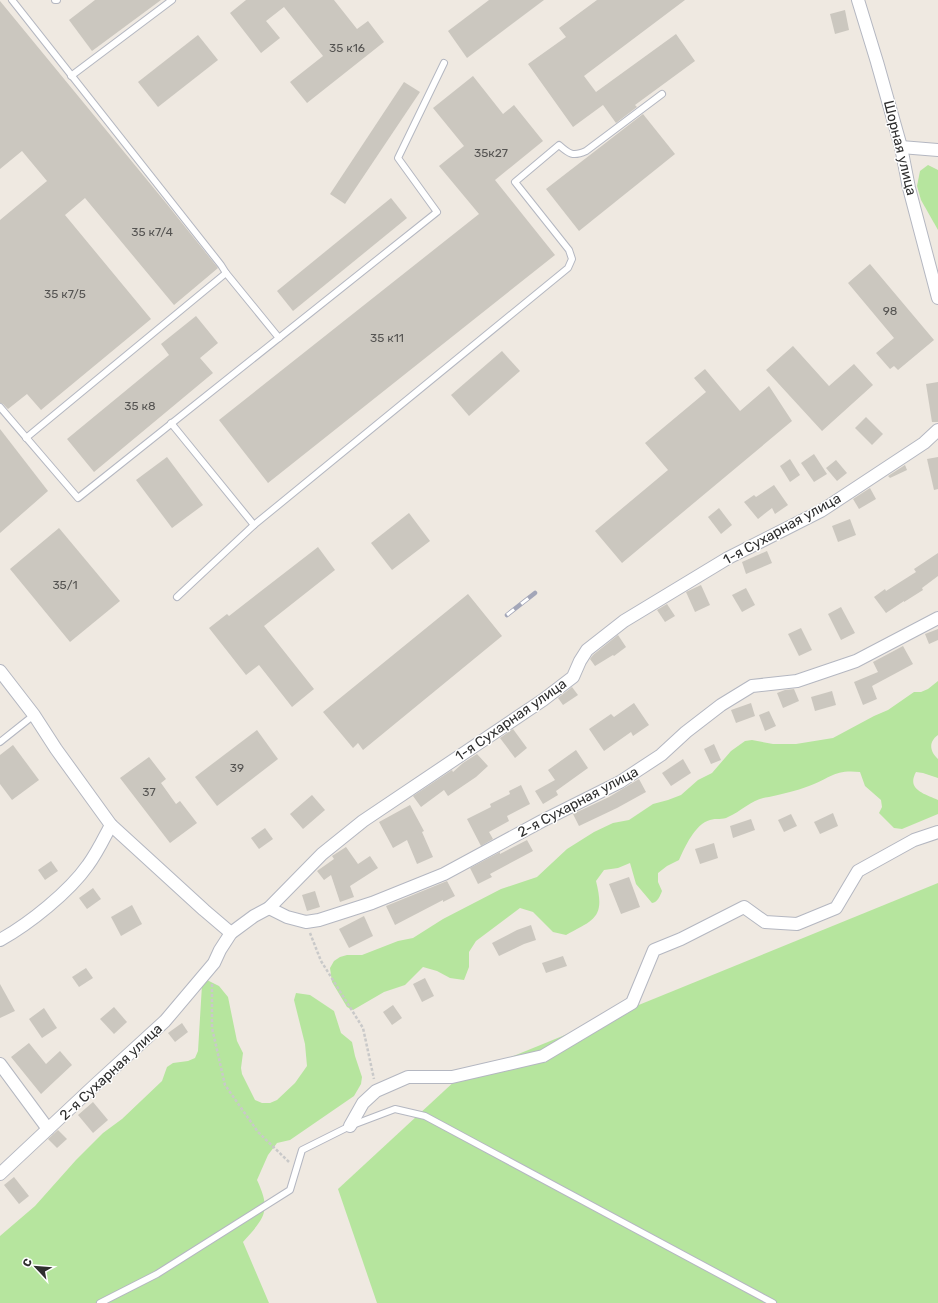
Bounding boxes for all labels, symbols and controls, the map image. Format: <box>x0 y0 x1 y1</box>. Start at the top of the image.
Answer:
house number: 35 к16 <box>329 41 365 55</box>
street label: Шорная улица <box>880 99 920 197</box>
house number: 35к27 <box>474 146 508 160</box>
house number: 35 к7/4 <box>131 225 173 239</box>
house number: 35 к7/5 <box>44 287 86 301</box>
house number: 98 <box>883 304 897 318</box>
house number: 35 к11 <box>370 331 404 345</box>
house number: 35 к8 <box>124 399 156 413</box>
street label: 1-я Сухарная улица <box>720 490 844 568</box>
house number: 35/1 <box>52 578 78 592</box>
street label: 1-я Сухарная улица <box>452 675 570 765</box>
house number: 39 <box>230 761 244 775</box>
street label: 2-я Сухарная улица <box>515 763 641 841</box>
house number: 37 <box>142 785 156 799</box>
street label: 2-я Сухарная улица <box>56 1020 166 1124</box>
north arrow <box>16 1247 56 1287</box>
text: С <box>20 1256 35 1269</box>

